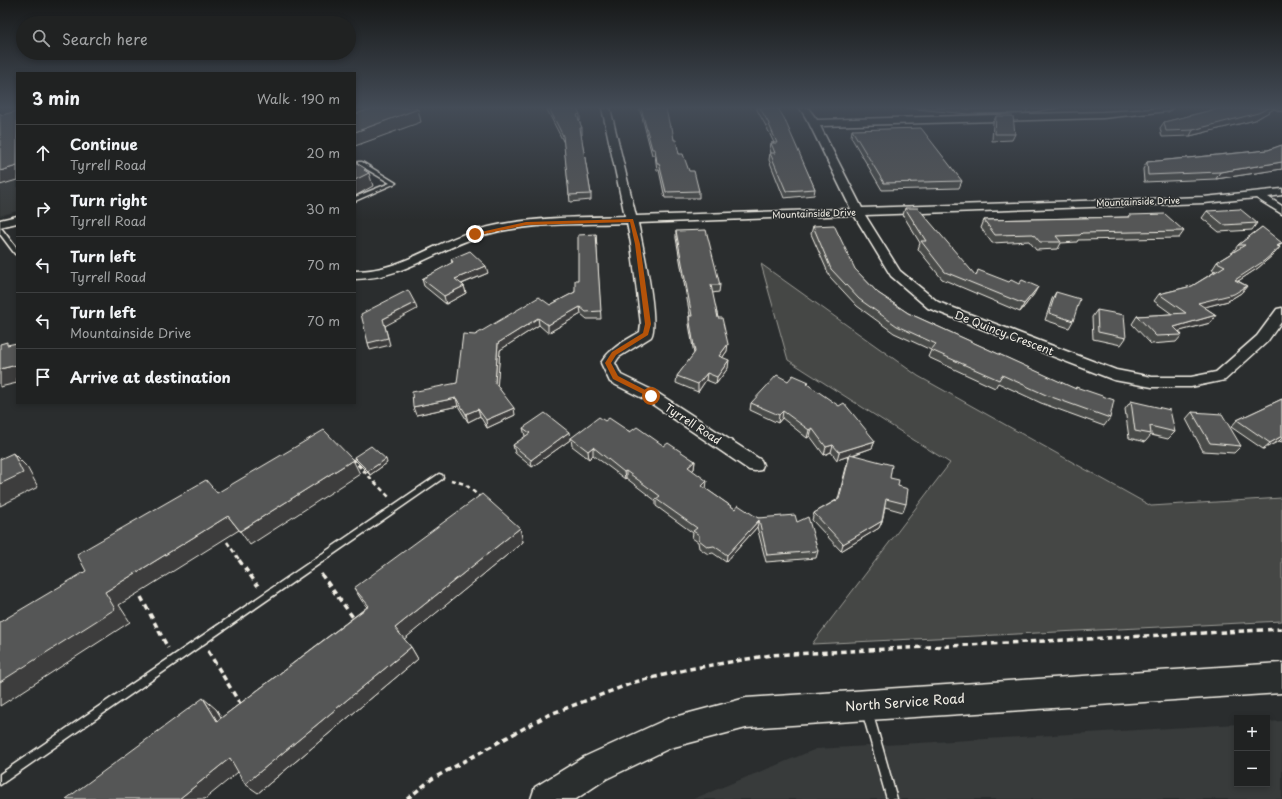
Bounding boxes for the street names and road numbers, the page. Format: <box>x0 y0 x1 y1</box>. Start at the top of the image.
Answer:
street label: Mountainside Drive <box>1096 193 1180 209</box>
street label: Mountainside Drive <box>772 205 856 221</box>
street label: De Quincy Crescent <box>952 306 1057 359</box>
street label: Tyrrell Road <box>662 399 725 448</box>
street label: North Service Road <box>844 688 966 715</box>

